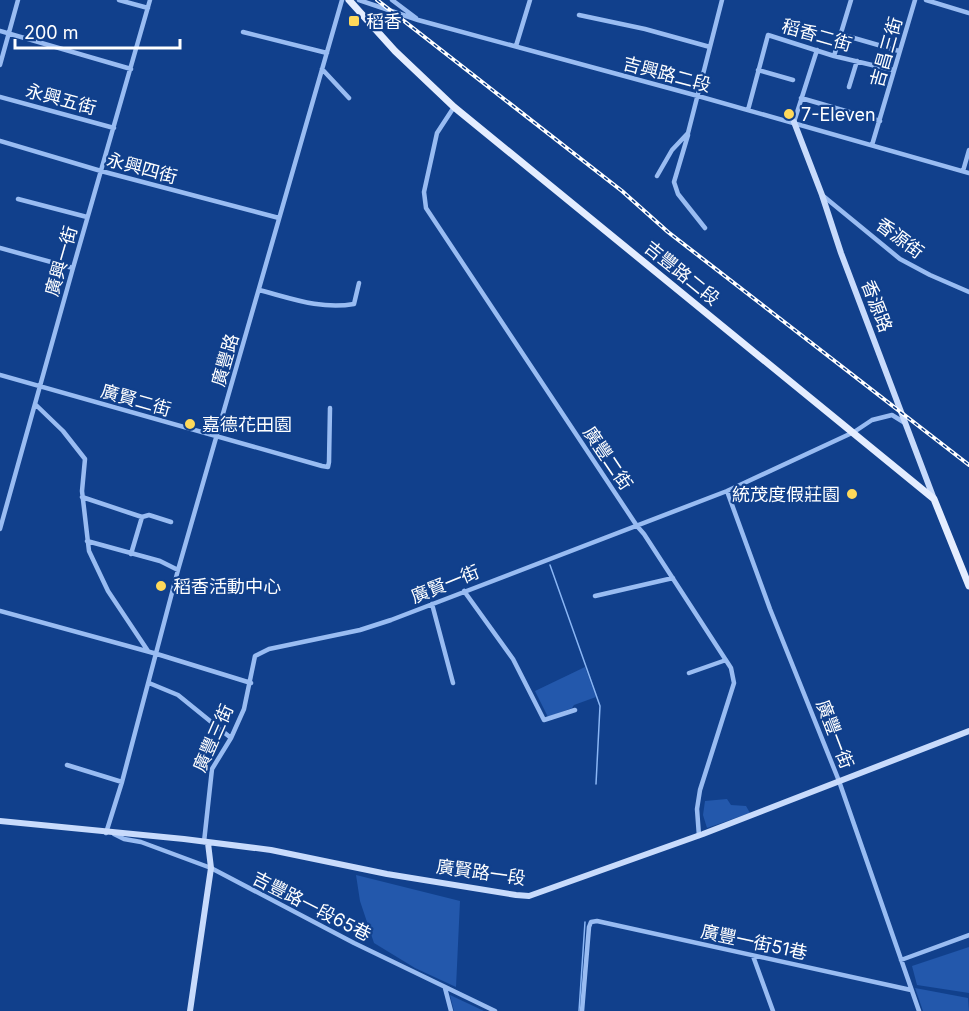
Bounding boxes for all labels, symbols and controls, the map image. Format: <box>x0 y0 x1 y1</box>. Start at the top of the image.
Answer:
place label: 稻香 <box>366 11 402 32</box>
scale bar <box>15 12 180 50</box>
marker: 稻香 <box>347 14 361 28</box>
street label: 稻香二街 <box>780 15 854 55</box>
street label: 吉昌三街 <box>866 15 906 89</box>
text: 200 m <box>24 22 79 43</box>
street label: 吉興路二段 <box>621 52 713 96</box>
street label: 永興五街 <box>24 80 98 118</box>
place label: 7-Eleven <box>801 104 876 125</box>
marker: 7-Eleven <box>782 107 796 121</box>
street label: 永興四街 <box>105 149 179 187</box>
street label: 香源街 <box>872 213 928 263</box>
street label: 廣興一街 <box>41 224 81 298</box>
street label: 吉豐路二段 <box>640 237 724 309</box>
street label: 香源路 <box>858 277 896 335</box>
street label: 廣豐路 <box>207 331 243 389</box>
street label: 廣賢二街 <box>99 380 173 420</box>
place label: 嘉德花田園 <box>202 414 292 435</box>
marker: 嘉德花田園 <box>183 417 197 431</box>
street label: 廣豐二街 <box>579 422 637 494</box>
place label: 統茂度假莊園 <box>732 484 840 505</box>
marker: 統茂度假莊園 <box>845 487 859 501</box>
street label: 廣賢一街 <box>408 561 482 607</box>
place label: 稻香活動中心 <box>173 576 281 597</box>
marker: 稻香活動中心 <box>154 579 168 593</box>
street label: 廣豐一街 <box>812 697 858 771</box>
street label: 廣豐三街 <box>189 701 237 775</box>
street label: 廣賢路一段 <box>435 855 527 889</box>
street label: 吉豐路一段65巷 <box>249 867 375 945</box>
street label: 廣豐一街51巷 <box>699 920 809 964</box>

